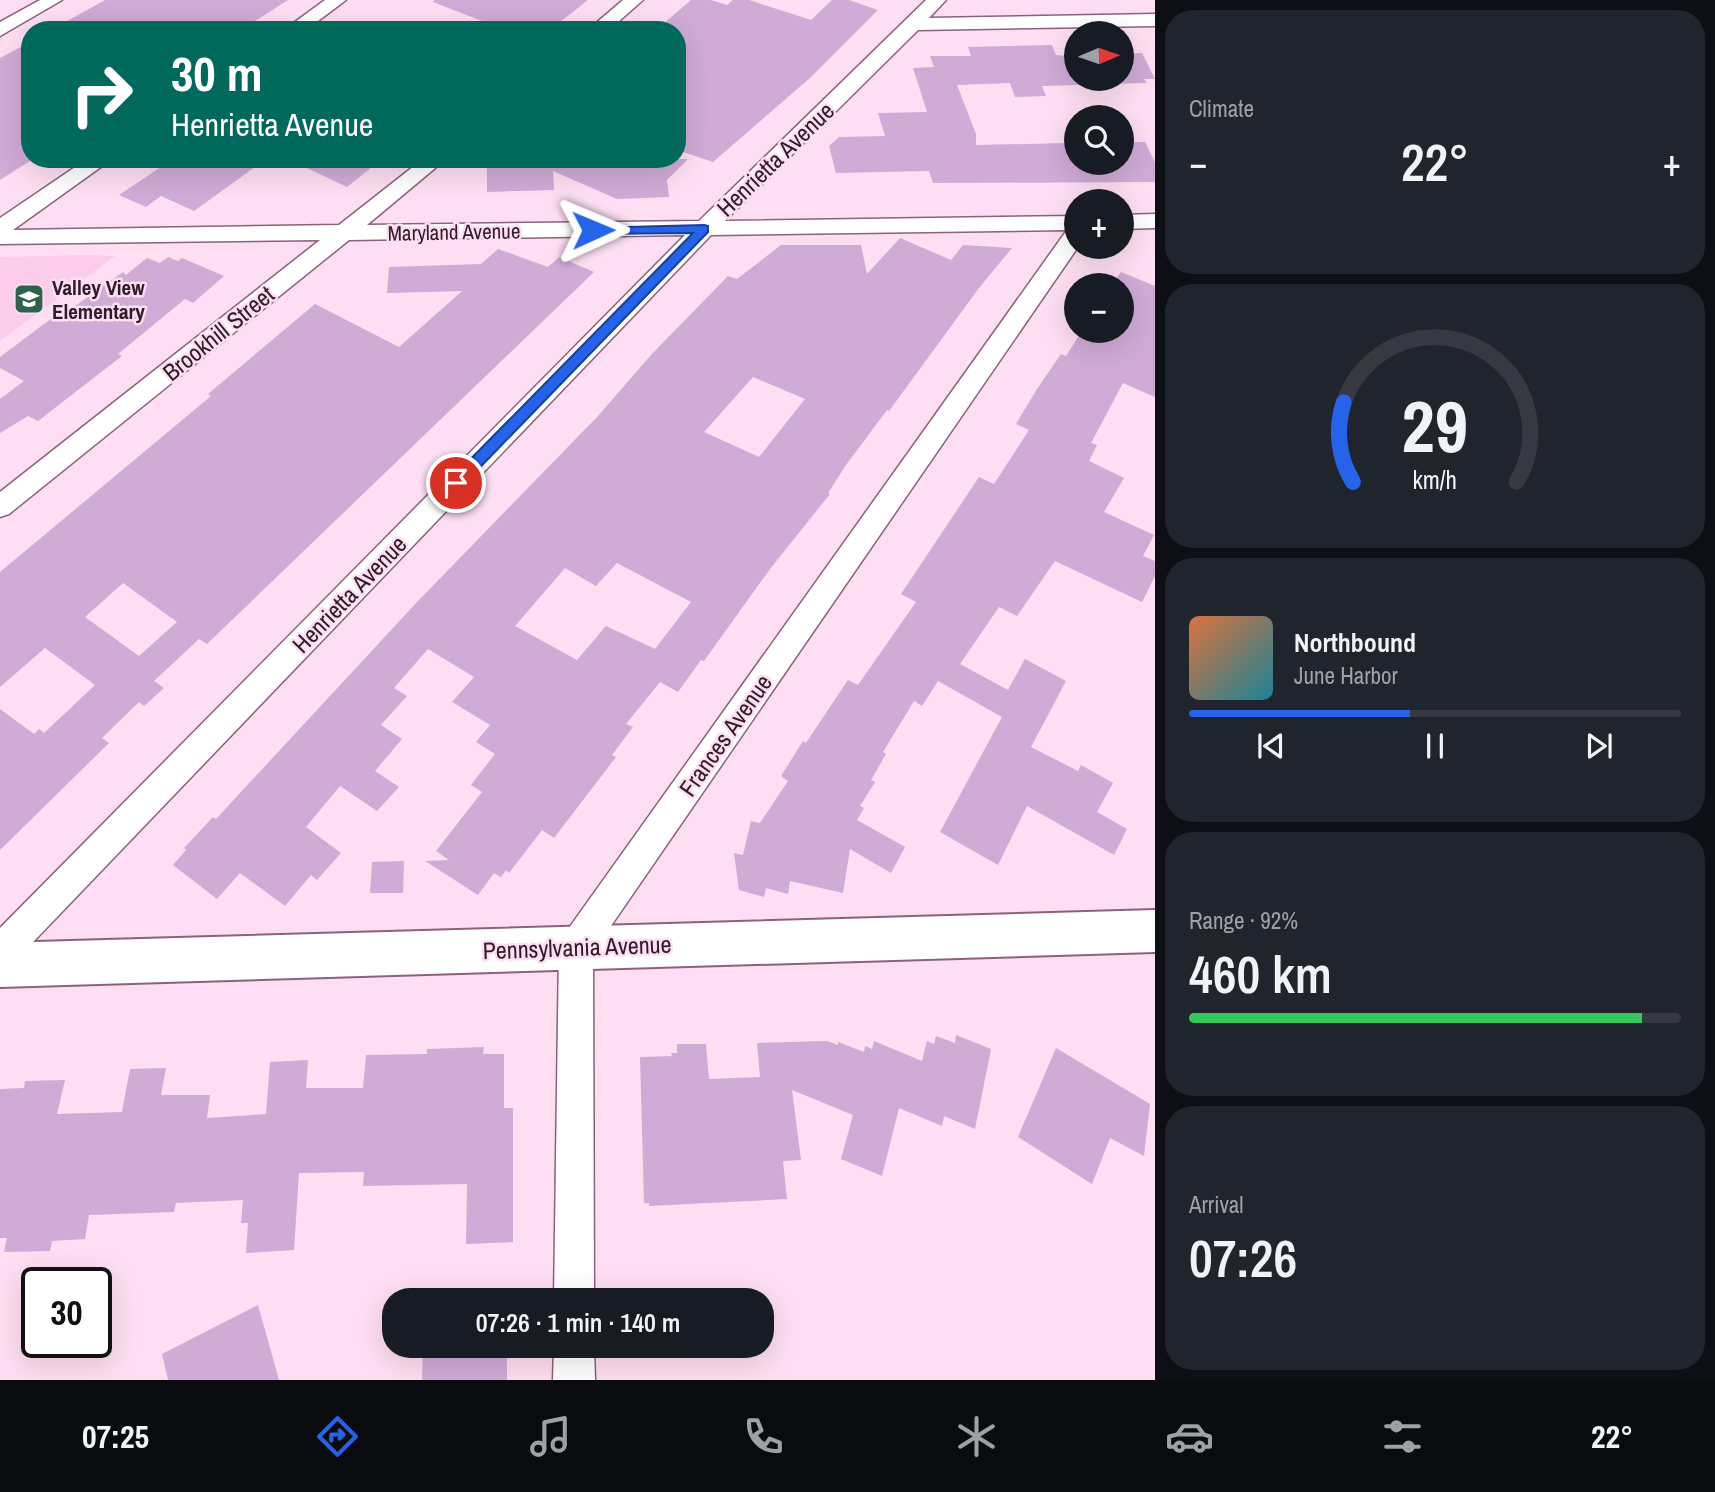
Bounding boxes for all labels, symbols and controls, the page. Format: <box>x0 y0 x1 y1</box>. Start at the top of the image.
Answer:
north arrow <box>1064 21 1134 91</box>
map controls <box>1064 21 1134 343</box>
text: 30 m <box>171 40 263 106</box>
icon: right <box>56 49 147 140</box>
text: Climate <box>1189 93 1254 124</box>
street label: Henrietta Avenue <box>709 95 841 223</box>
text: Henrietta Avenue <box>171 103 373 146</box>
button: search <box>1064 105 1134 175</box>
text: 22° <box>1401 127 1469 197</box>
text: − <box>1189 137 1207 188</box>
text: + <box>1663 137 1681 188</box>
button: + <box>1064 189 1134 259</box>
position arrow <box>556 193 630 267</box>
street label: Maryland Avenue <box>387 216 521 248</box>
place label: Valley View Elementary <box>52 273 145 326</box>
button: − <box>1064 273 1134 343</box>
street label: Brookhill Street <box>156 278 281 388</box>
school or university icon: Valley View Elementary <box>12 282 46 316</box>
text: 29 <box>1402 377 1468 475</box>
pin <box>426 453 486 513</box>
text: km/h <box>1413 463 1457 497</box>
icon: arrive <box>437 464 475 502</box>
street label: Henrietta Avenue <box>285 528 413 660</box>
text: Northbound <box>1294 625 1416 660</box>
text: June Harbor <box>1294 660 1398 691</box>
street label: Frances Avenue <box>671 668 779 802</box>
icon: previous <box>1252 727 1290 765</box>
icon: pause <box>1416 727 1454 765</box>
icon: next <box>1580 727 1618 765</box>
text: Range · 92% <box>1189 905 1298 936</box>
street label: Pennsylvania Avenue <box>482 928 672 966</box>
text: 460 km <box>1189 939 1332 1009</box>
text: Arrival <box>1189 1189 1244 1220</box>
text: 07:26 <box>1189 1223 1297 1293</box>
speed limit sign: 30 <box>21 1267 112 1358</box>
text: 07:26 · 1 min · 140 m <box>476 1305 680 1340</box>
icon: directions <box>313 1412 362 1461</box>
icon: music <box>526 1412 575 1461</box>
icon: phone <box>739 1412 788 1461</box>
icon: climate <box>952 1412 1001 1461</box>
icon: car <box>1165 1412 1214 1461</box>
icon: filters <box>1378 1412 1427 1461</box>
text: 07:25 <box>82 1415 149 1458</box>
text: 22° <box>1591 1415 1633 1458</box>

